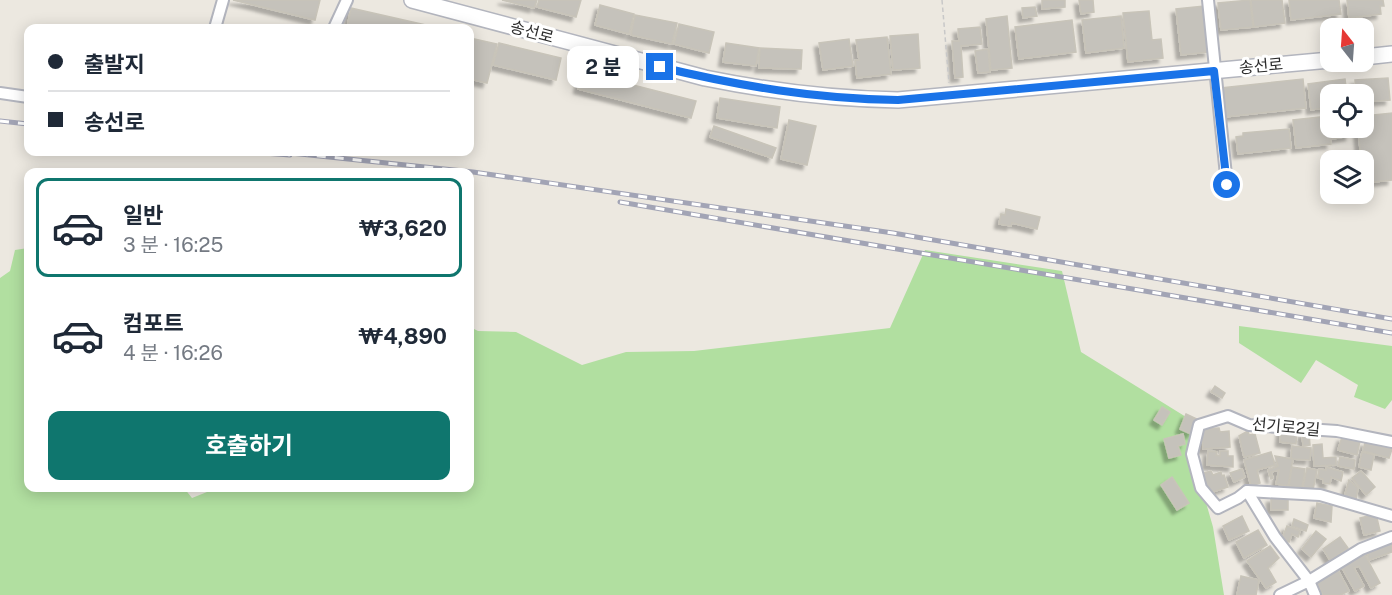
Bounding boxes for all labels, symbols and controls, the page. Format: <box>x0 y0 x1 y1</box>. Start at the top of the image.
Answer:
street label: 송선로 <box>508 17 556 47</box>
north arrow <box>1320 18 1374 72</box>
map controls <box>1320 18 1374 204</box>
callout: 2 분 <box>567 46 639 88</box>
text: 출발지 <box>84 51 145 77</box>
route end <box>646 53 673 80</box>
text: 2 분 <box>585 55 621 79</box>
street label: 송선로 <box>1238 55 1284 77</box>
button: locate <box>1320 84 1374 138</box>
text: 송선로 <box>84 109 145 135</box>
button: layers <box>1320 150 1374 204</box>
route start <box>1213 171 1240 198</box>
icon: car <box>51 201 105 255</box>
text: 일반 <box>123 202 163 228</box>
text: ₩3,620 <box>359 215 447 241</box>
text: 3 분 · 16:25 <box>123 233 223 257</box>
icon: car <box>51 309 105 363</box>
text: 컴포트 <box>123 310 184 336</box>
text: ₩4,890 <box>359 323 447 349</box>
text: 4 분 · 16:26 <box>123 341 223 365</box>
button: 호출하기 <box>48 411 450 480</box>
street label: 선기로2길 <box>1251 415 1321 439</box>

